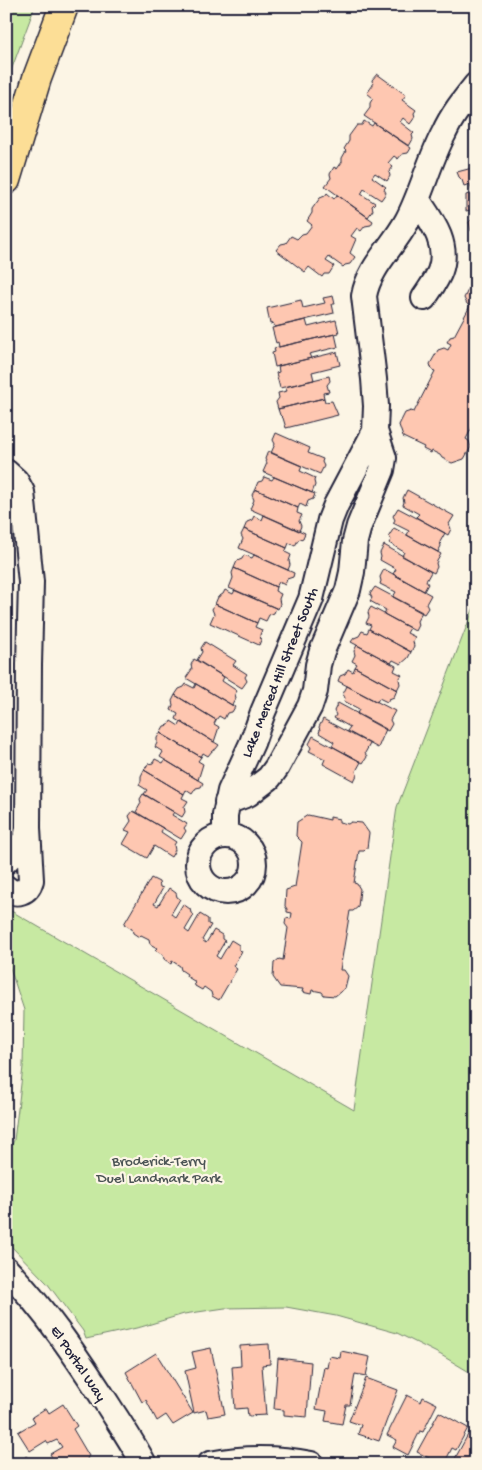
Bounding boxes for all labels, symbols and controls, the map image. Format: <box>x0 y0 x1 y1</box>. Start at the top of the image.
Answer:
street label: Lake Merced Hill Street South <box>238 585 323 760</box>
park label: Broderick-Terry Duel Landmark Park <box>96 1153 222 1188</box>
street label: El Portal Way <box>45 1323 110 1406</box>

